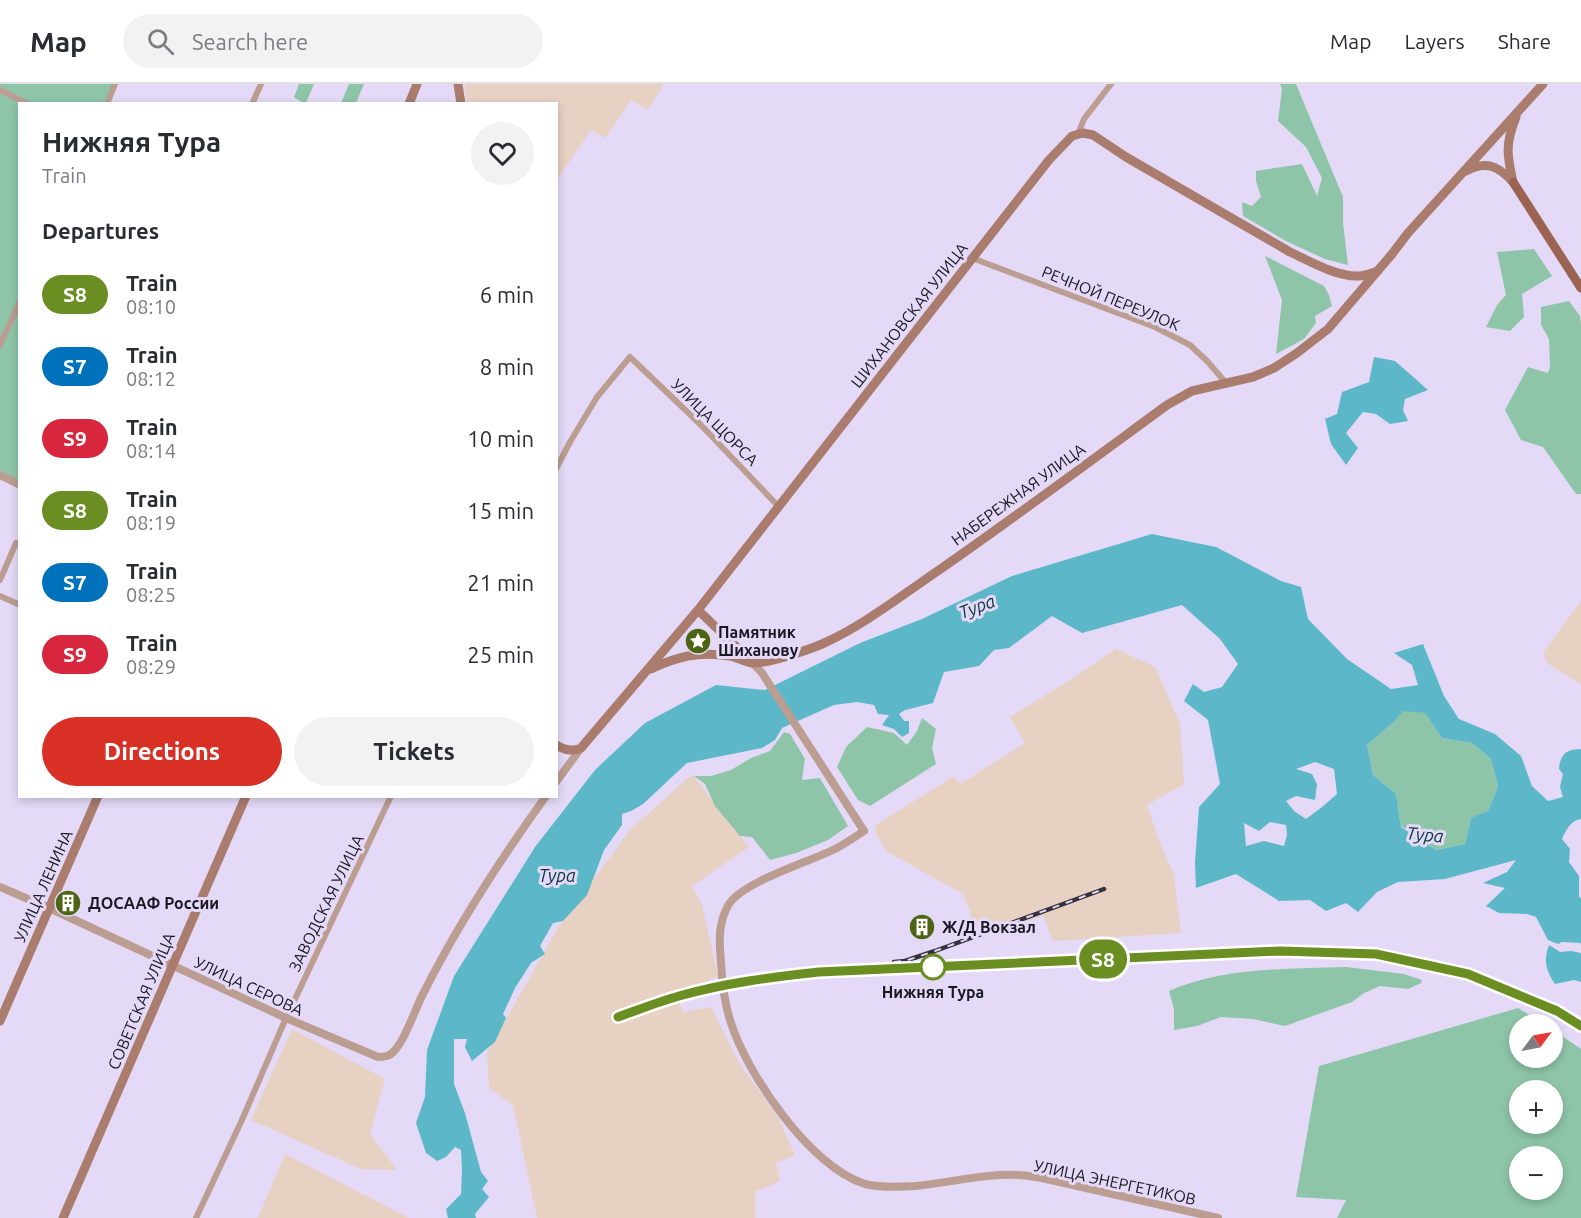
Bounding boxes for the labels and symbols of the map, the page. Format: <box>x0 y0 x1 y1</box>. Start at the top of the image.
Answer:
street label: ШИХАНОВСКАЯ УЛИЦА <box>847 239 971 391</box>
street label: РЕЧНОЙ ПЕРЕУЛОК <box>1039 261 1183 334</box>
street label: УЛИЦА ЩОРСА <box>668 375 762 469</box>
street label: НАБЕРЕЖНАЯ УЛИЦА <box>948 439 1089 549</box>
water label: Тура <box>956 590 998 622</box>
place label: Памятник Шиханову <box>718 623 799 659</box>
place icon: Памятник Шиханову <box>683 626 713 656</box>
water label: Тура <box>1406 822 1445 846</box>
street label: УЛИЦА ЛЕНИНА <box>10 827 76 945</box>
street label: ЗАВОДСКАЯ УЛИЦА <box>285 831 367 974</box>
water label: Тура <box>538 865 576 885</box>
building icon: ДОСААФ России <box>53 888 83 918</box>
place label: ДОСААФ России <box>88 894 219 912</box>
building icon: Ж/Д Вокзал <box>907 912 937 942</box>
place label: Ж/Д Вокзал <box>942 918 1036 936</box>
street label: СОВЕТСКАЯ УЛИЦА <box>104 929 178 1072</box>
line badge: S8 <box>1076 940 1130 978</box>
street label: УЛИЦА СЕРОВА <box>192 953 307 1019</box>
marker: Нижняя Тура <box>920 954 946 980</box>
place label: Нижняя Тура <box>882 983 984 1001</box>
north arrow <box>1509 1014 1563 1068</box>
street label: УЛИЦА ЭНЕРГЕТИКОВ <box>1032 1156 1198 1208</box>

